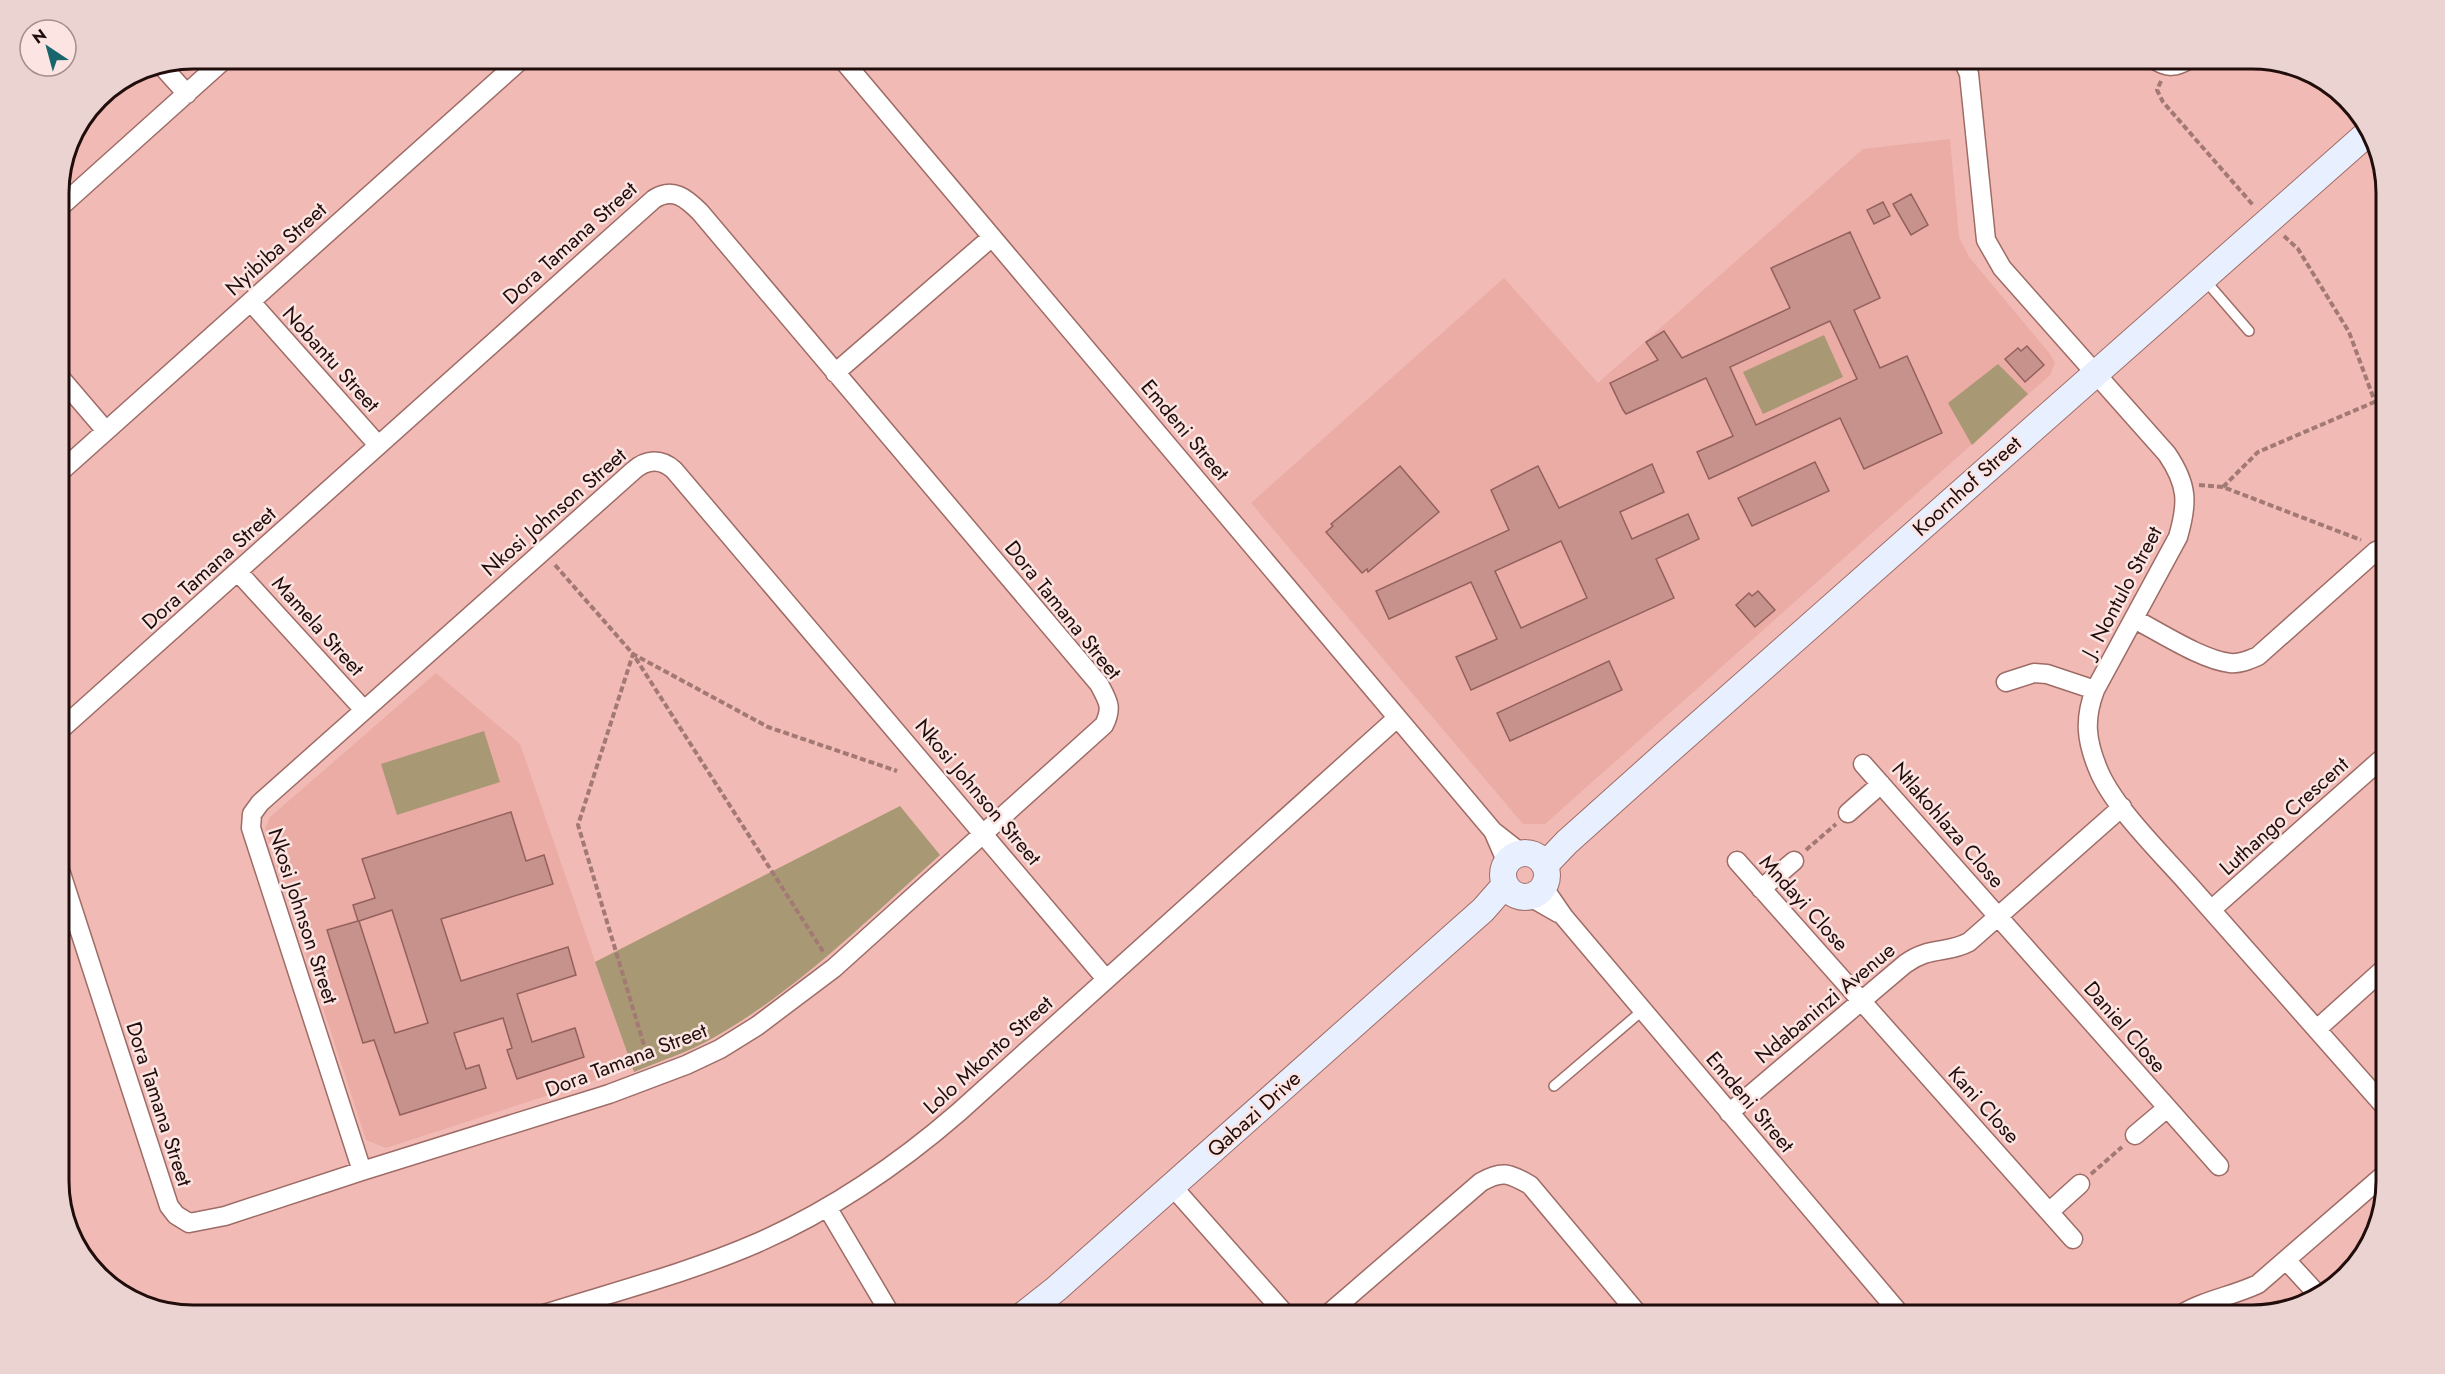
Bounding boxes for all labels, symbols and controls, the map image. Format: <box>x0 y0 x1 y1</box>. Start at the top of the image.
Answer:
north arrow <box>18 18 78 78</box>
text: N <box>28 23 51 49</box>
street label: Dora Tamana Street <box>496 175 644 311</box>
street label: Nyibiba Street <box>219 195 333 303</box>
street label: Nobantu Street <box>275 299 387 419</box>
street label: Emdeni Street <box>1134 373 1236 487</box>
street label: Koornhof Street <box>1906 429 2028 543</box>
street label: Nkosi Johnson Street <box>475 441 633 583</box>
street label: Dora Tamana Street <box>135 500 283 636</box>
street label: J. Nontulo Street <box>2073 521 2169 666</box>
street label: Dora Tamana Street <box>997 534 1129 686</box>
street label: Mamela Street <box>265 569 371 683</box>
street label: Nkosi Johnson Street <box>908 712 1048 872</box>
street label: Luthango Crescent <box>2213 750 2355 882</box>
street label: Ntlakohlaza Close <box>1885 755 2011 895</box>
street label: Nkosi Johnson Street <box>260 824 346 1008</box>
street label: Mndayi Close <box>1752 848 1856 958</box>
street label: Ndabaninzi Avenue <box>1748 935 1902 1071</box>
street label: Daniel Close <box>2077 975 2173 1080</box>
street label: Lolo Mkonto Street <box>917 989 1059 1121</box>
street label: Dora Tamana Street <box>541 1015 711 1105</box>
street label: Dora Tamana Street <box>118 1018 200 1190</box>
street label: Emdeni Street <box>1699 1045 1801 1159</box>
street label: Kani Close <box>1941 1060 2027 1150</box>
street label: Qabazi Drive <box>1201 1064 1308 1164</box>

